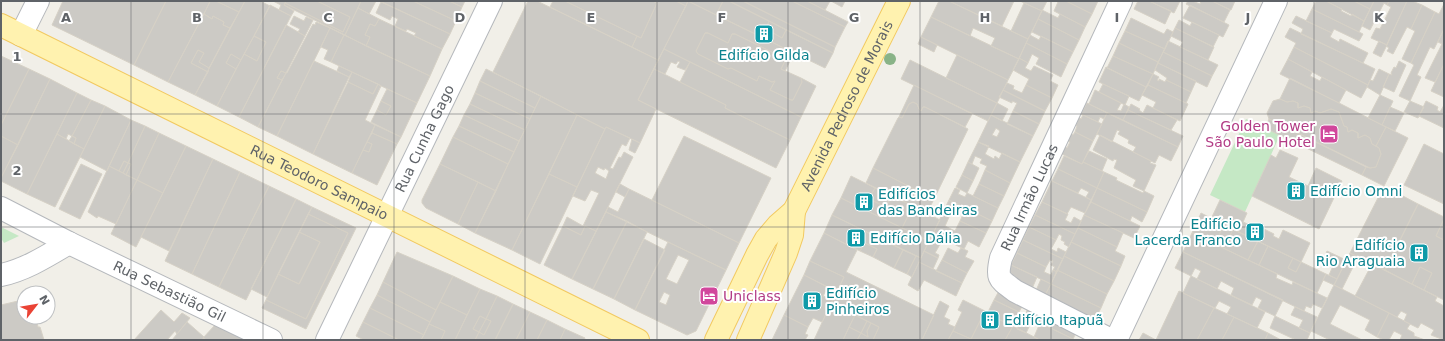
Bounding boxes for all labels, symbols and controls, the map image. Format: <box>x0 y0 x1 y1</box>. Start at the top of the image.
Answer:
text: A <box>61 10 71 25</box>
text: B <box>192 10 202 25</box>
text: C <box>323 10 333 25</box>
text: D <box>455 10 466 25</box>
text: E <box>587 10 595 25</box>
text: F <box>718 10 726 25</box>
text: G <box>849 10 859 25</box>
text: H <box>980 10 990 25</box>
text: I <box>1115 10 1119 25</box>
text: J <box>1245 10 1250 25</box>
text: K <box>1374 10 1385 25</box>
street label: Avenida Pedroso de Morais <box>797 18 896 194</box>
building icon: Edifício Gilda <box>753 23 775 45</box>
place label: Edifício Gilda <box>718 47 810 63</box>
text: 1 <box>12 49 22 64</box>
street label: Rua Cunha Gago <box>392 82 457 195</box>
place label: Golden Tower São Paulo Hotel <box>1205 118 1315 150</box>
hotel icon: Golden Tower São Paulo Hotel <box>1318 123 1340 145</box>
street label: Rua Irmão Lucas <box>998 141 1061 253</box>
street label: Rua Teodoro Sampaio <box>248 142 391 223</box>
text: 2 <box>12 163 22 178</box>
building icon: Edifício Omni <box>1285 180 1307 202</box>
place label: Edifício Omni <box>1310 183 1402 199</box>
place label: Edifícios das Bandeiras <box>878 186 977 218</box>
building icon: Edifícios das Bandeiras <box>853 191 875 213</box>
place label: Edifício Lacerda Franco <box>1134 216 1241 248</box>
building icon: Edifício Lacerda Franco <box>1244 221 1266 243</box>
building icon: Edifício Dália <box>845 227 867 249</box>
place label: Edifício Dália <box>870 230 961 246</box>
place label: Edifício Rio Araguaia <box>1316 237 1405 269</box>
building icon: Edifício Rio Araguaia <box>1408 242 1430 264</box>
street label: Rua Sebastião Gil <box>111 257 228 325</box>
north arrow <box>16 285 56 325</box>
hotel icon: Uniclass <box>698 285 720 307</box>
place label: Edifício Pinheiros <box>826 285 890 317</box>
place label: Uniclass <box>723 288 781 304</box>
building icon: Edifício Pinheiros <box>801 290 823 312</box>
text: N <box>36 293 52 307</box>
building icon: Edifício Itapuã <box>979 309 1001 331</box>
place label: Edifício Itapuã <box>1004 312 1104 328</box>

